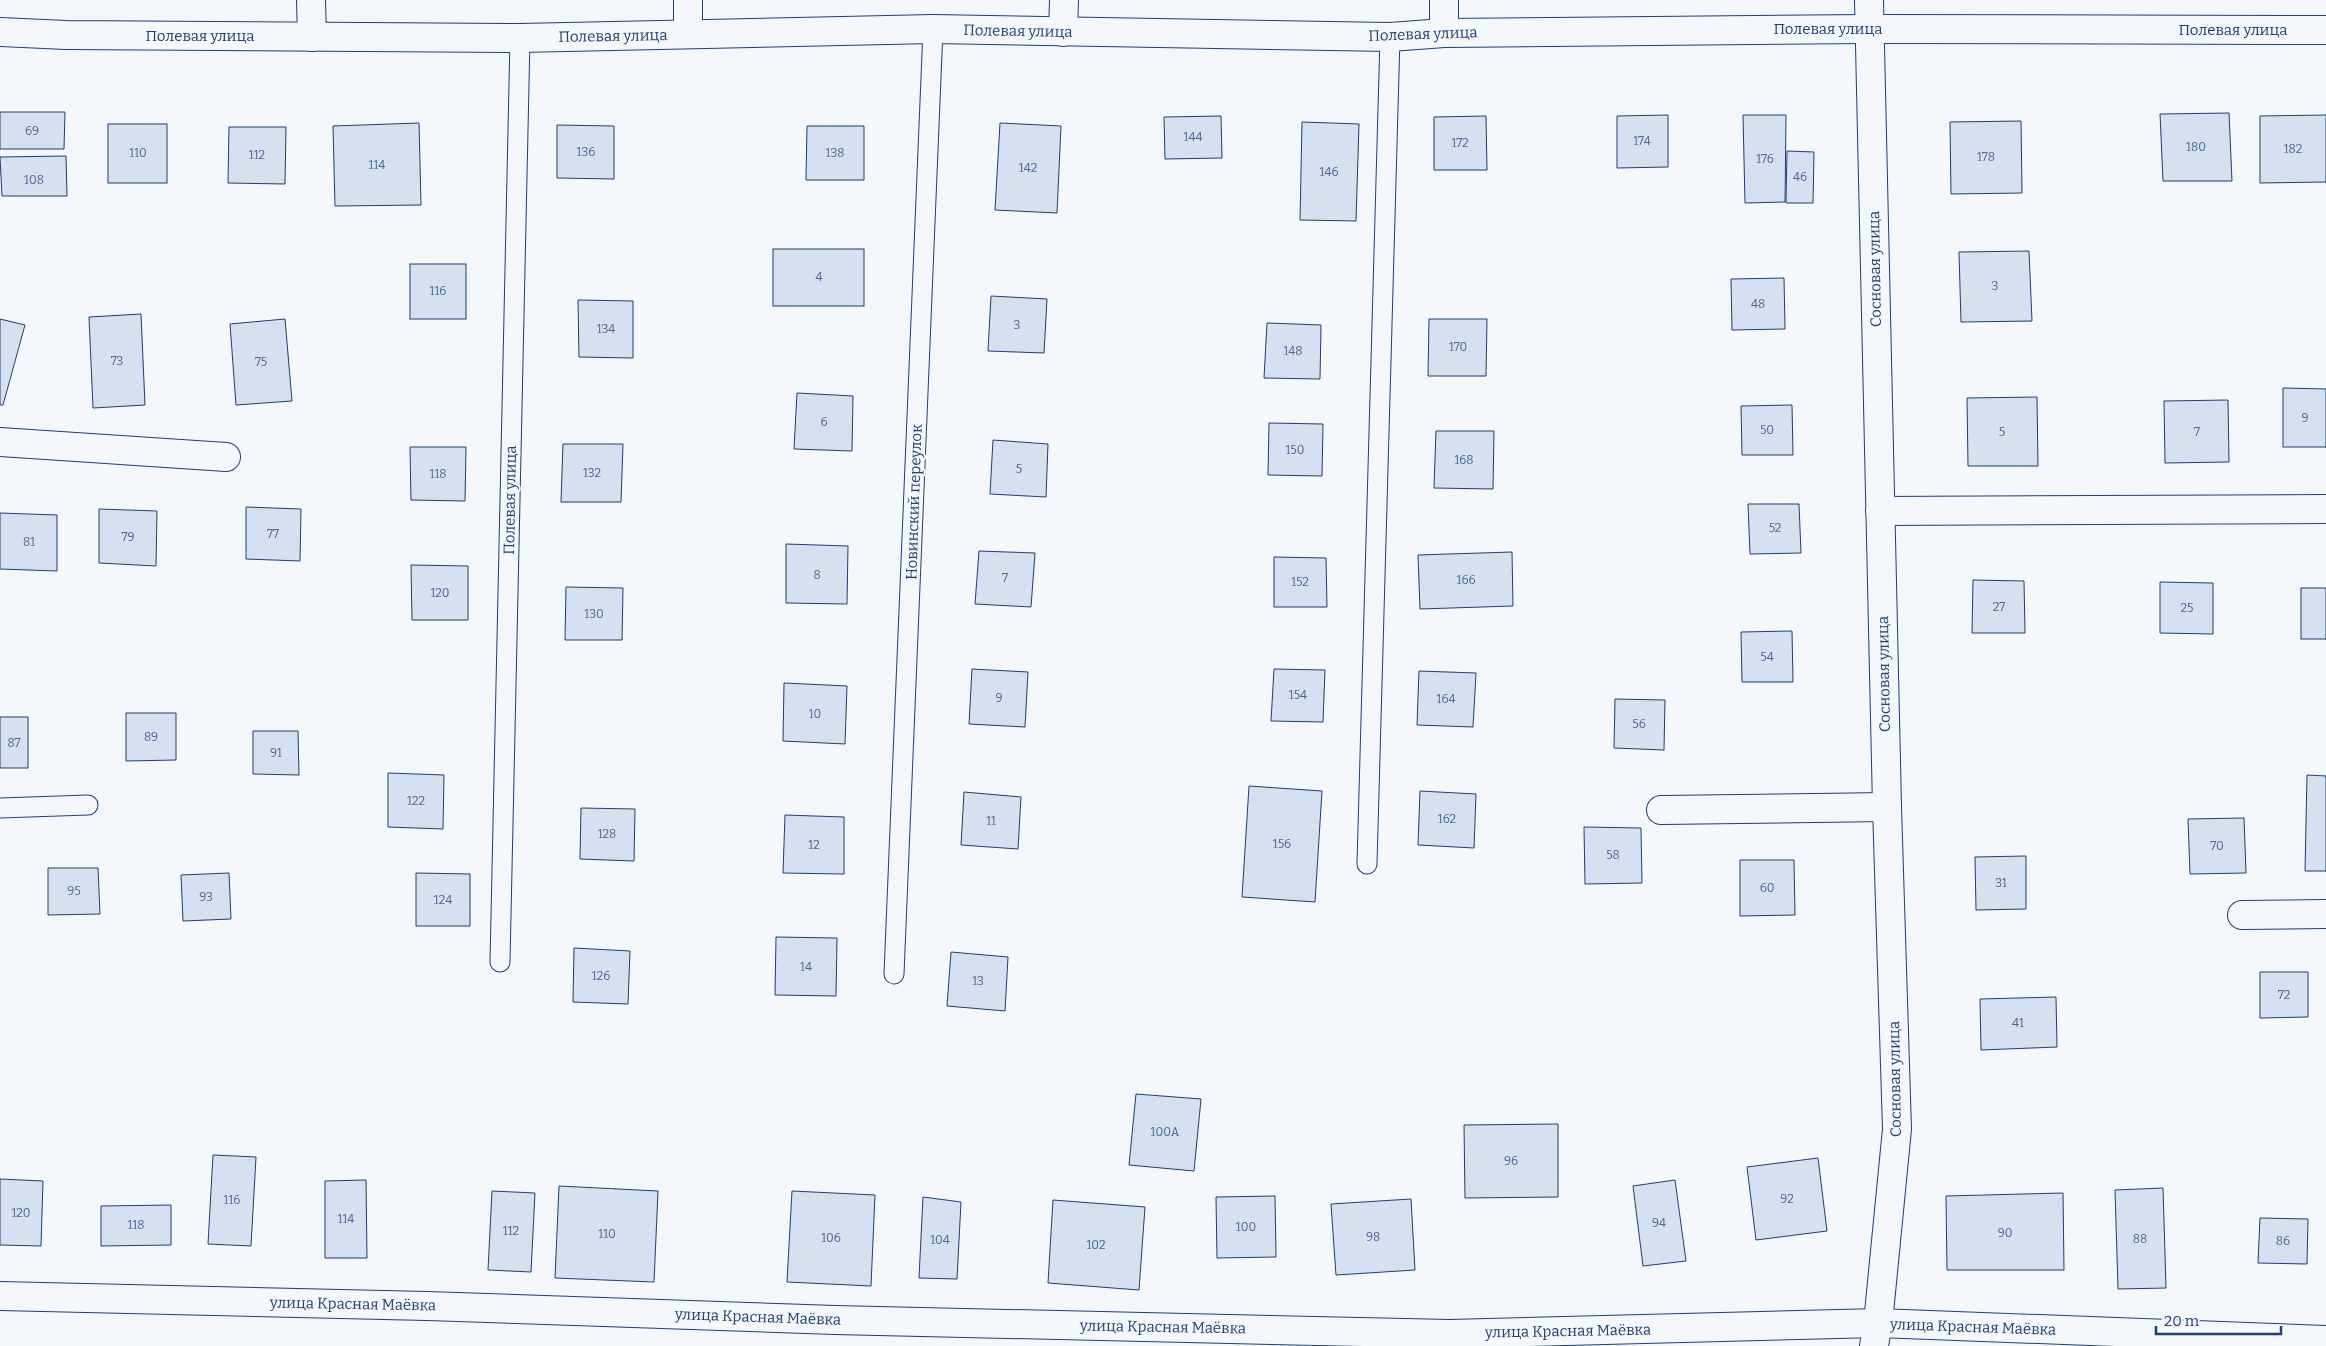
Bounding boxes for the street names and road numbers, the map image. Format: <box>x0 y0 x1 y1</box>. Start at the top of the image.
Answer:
street label: Полевая улица <box>1773 20 1883 38</box>
street label: Полевая улица <box>963 21 1073 41</box>
street label: Полевая улица <box>2178 21 2288 39</box>
street label: Полевая улица <box>1368 23 1478 45</box>
street label: Полевая улица <box>558 26 668 46</box>
street label: Полевая улица <box>145 27 255 45</box>
street label: Сосновая улица <box>1865 211 1885 327</box>
street label: Новинский переулок <box>902 424 926 580</box>
street label: Полевая улица <box>500 445 520 555</box>
street label: Сосновая улица <box>1874 616 1894 732</box>
street label: Сосновая улица <box>1885 1021 1905 1137</box>
street label: улица Красная Маёвка <box>269 1294 436 1314</box>
street label: улица Красная Маёвка <box>674 1305 841 1329</box>
street label: улица Красная Маёвка <box>1889 1315 2056 1339</box>
street label: улица Красная Маёвка <box>1079 1317 1246 1337</box>
street label: улица Красная Маёвка <box>1484 1321 1651 1341</box>

